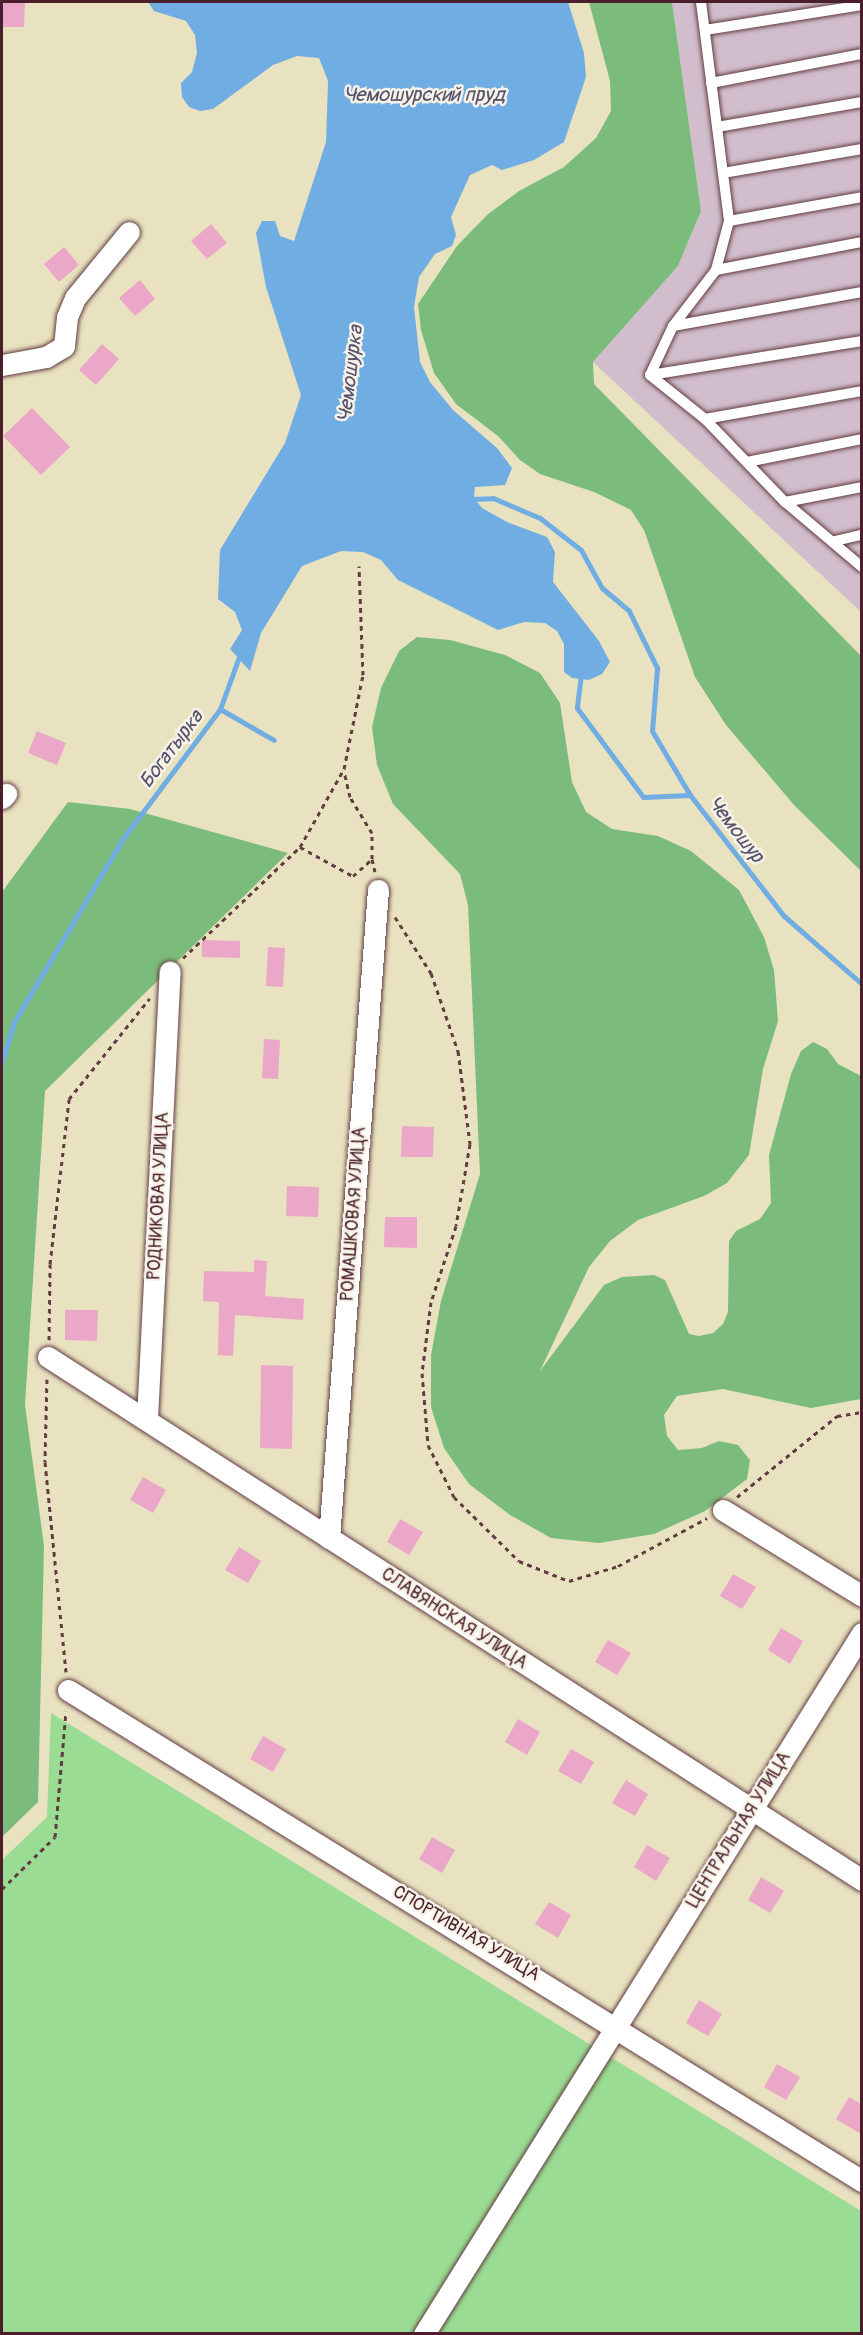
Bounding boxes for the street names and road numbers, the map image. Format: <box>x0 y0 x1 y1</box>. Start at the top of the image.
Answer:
street label: РОДНИКОВАЯ УЛИЦА <box>144 1111 174 1281</box>
street label: РОМАШКОВАЯ УЛИЦА <box>337 1126 371 1302</box>
street label: СЛАВЯНСКАЯ УЛИЦА <box>377 1564 531 1674</box>
street label: ЦЕНТРАЛЬНАЯ УЛИЦА <box>682 1748 796 1912</box>
street label: СПОРТИВНАЯ УЛИЦА <box>389 1882 543 1986</box>

